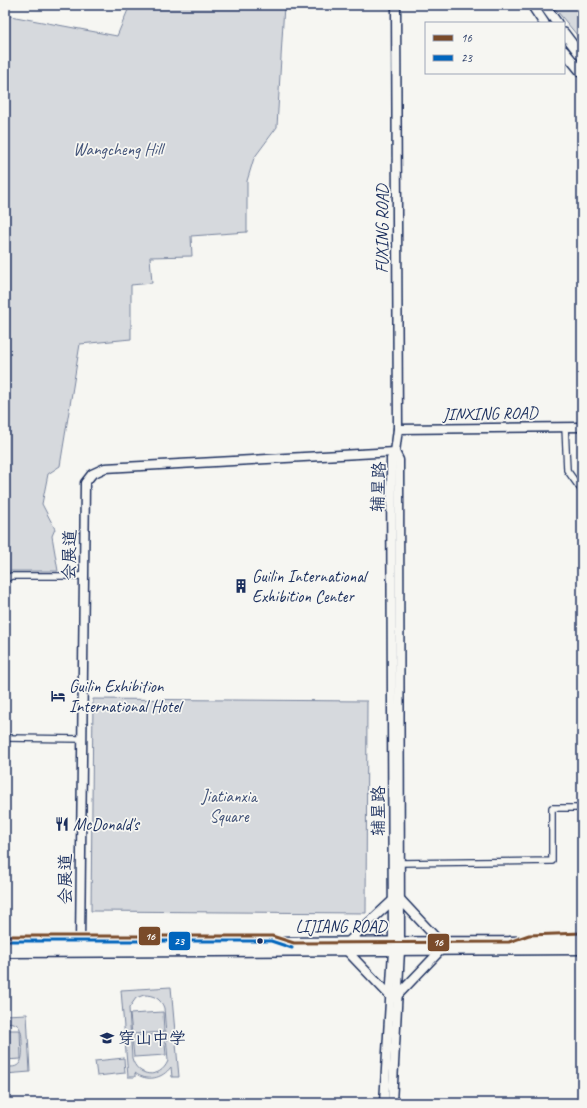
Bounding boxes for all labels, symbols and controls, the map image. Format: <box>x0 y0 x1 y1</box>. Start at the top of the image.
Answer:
legend <box>425 22 565 74</box>
text: 16 <box>461 30 472 46</box>
text: 23 <box>461 50 473 66</box>
park label: Wangcheng Hill <box>73 139 166 160</box>
street label: FUXING ROAD <box>372 182 393 273</box>
street label: JINXING ROAD <box>441 402 540 425</box>
street label: 辅星路 <box>367 461 390 513</box>
street label: 会展道 <box>59 529 80 581</box>
place label: Guilin International Exhibition Center <box>252 566 369 607</box>
building icon: Guilin International Exhibition Center <box>233 578 249 594</box>
place label: Guilin Exhibition International Hotel <box>69 676 184 717</box>
hotel icon: Guilin Exhibition International Hotel <box>50 688 66 704</box>
park label: Jiatianxia Square <box>200 786 259 827</box>
street label: 辅星路 <box>368 786 389 837</box>
place label: McDonald's <box>73 814 141 835</box>
restaurant icon: McDonald's <box>54 816 70 832</box>
street label: 会展道 <box>55 854 76 905</box>
street label: LIJIANG ROAD <box>295 916 389 937</box>
line badge: 16 <box>138 926 161 946</box>
text: 16 <box>145 929 156 943</box>
line badge: 23 <box>168 931 191 951</box>
line badge: 16 <box>427 933 450 952</box>
text: 23 <box>174 934 185 948</box>
text: 16 <box>433 935 444 949</box>
unlabelled marker <box>255 936 265 946</box>
place label: 穿山中学 <box>118 1028 186 1049</box>
school or university icon: 穿山中学 <box>99 1030 115 1046</box>

